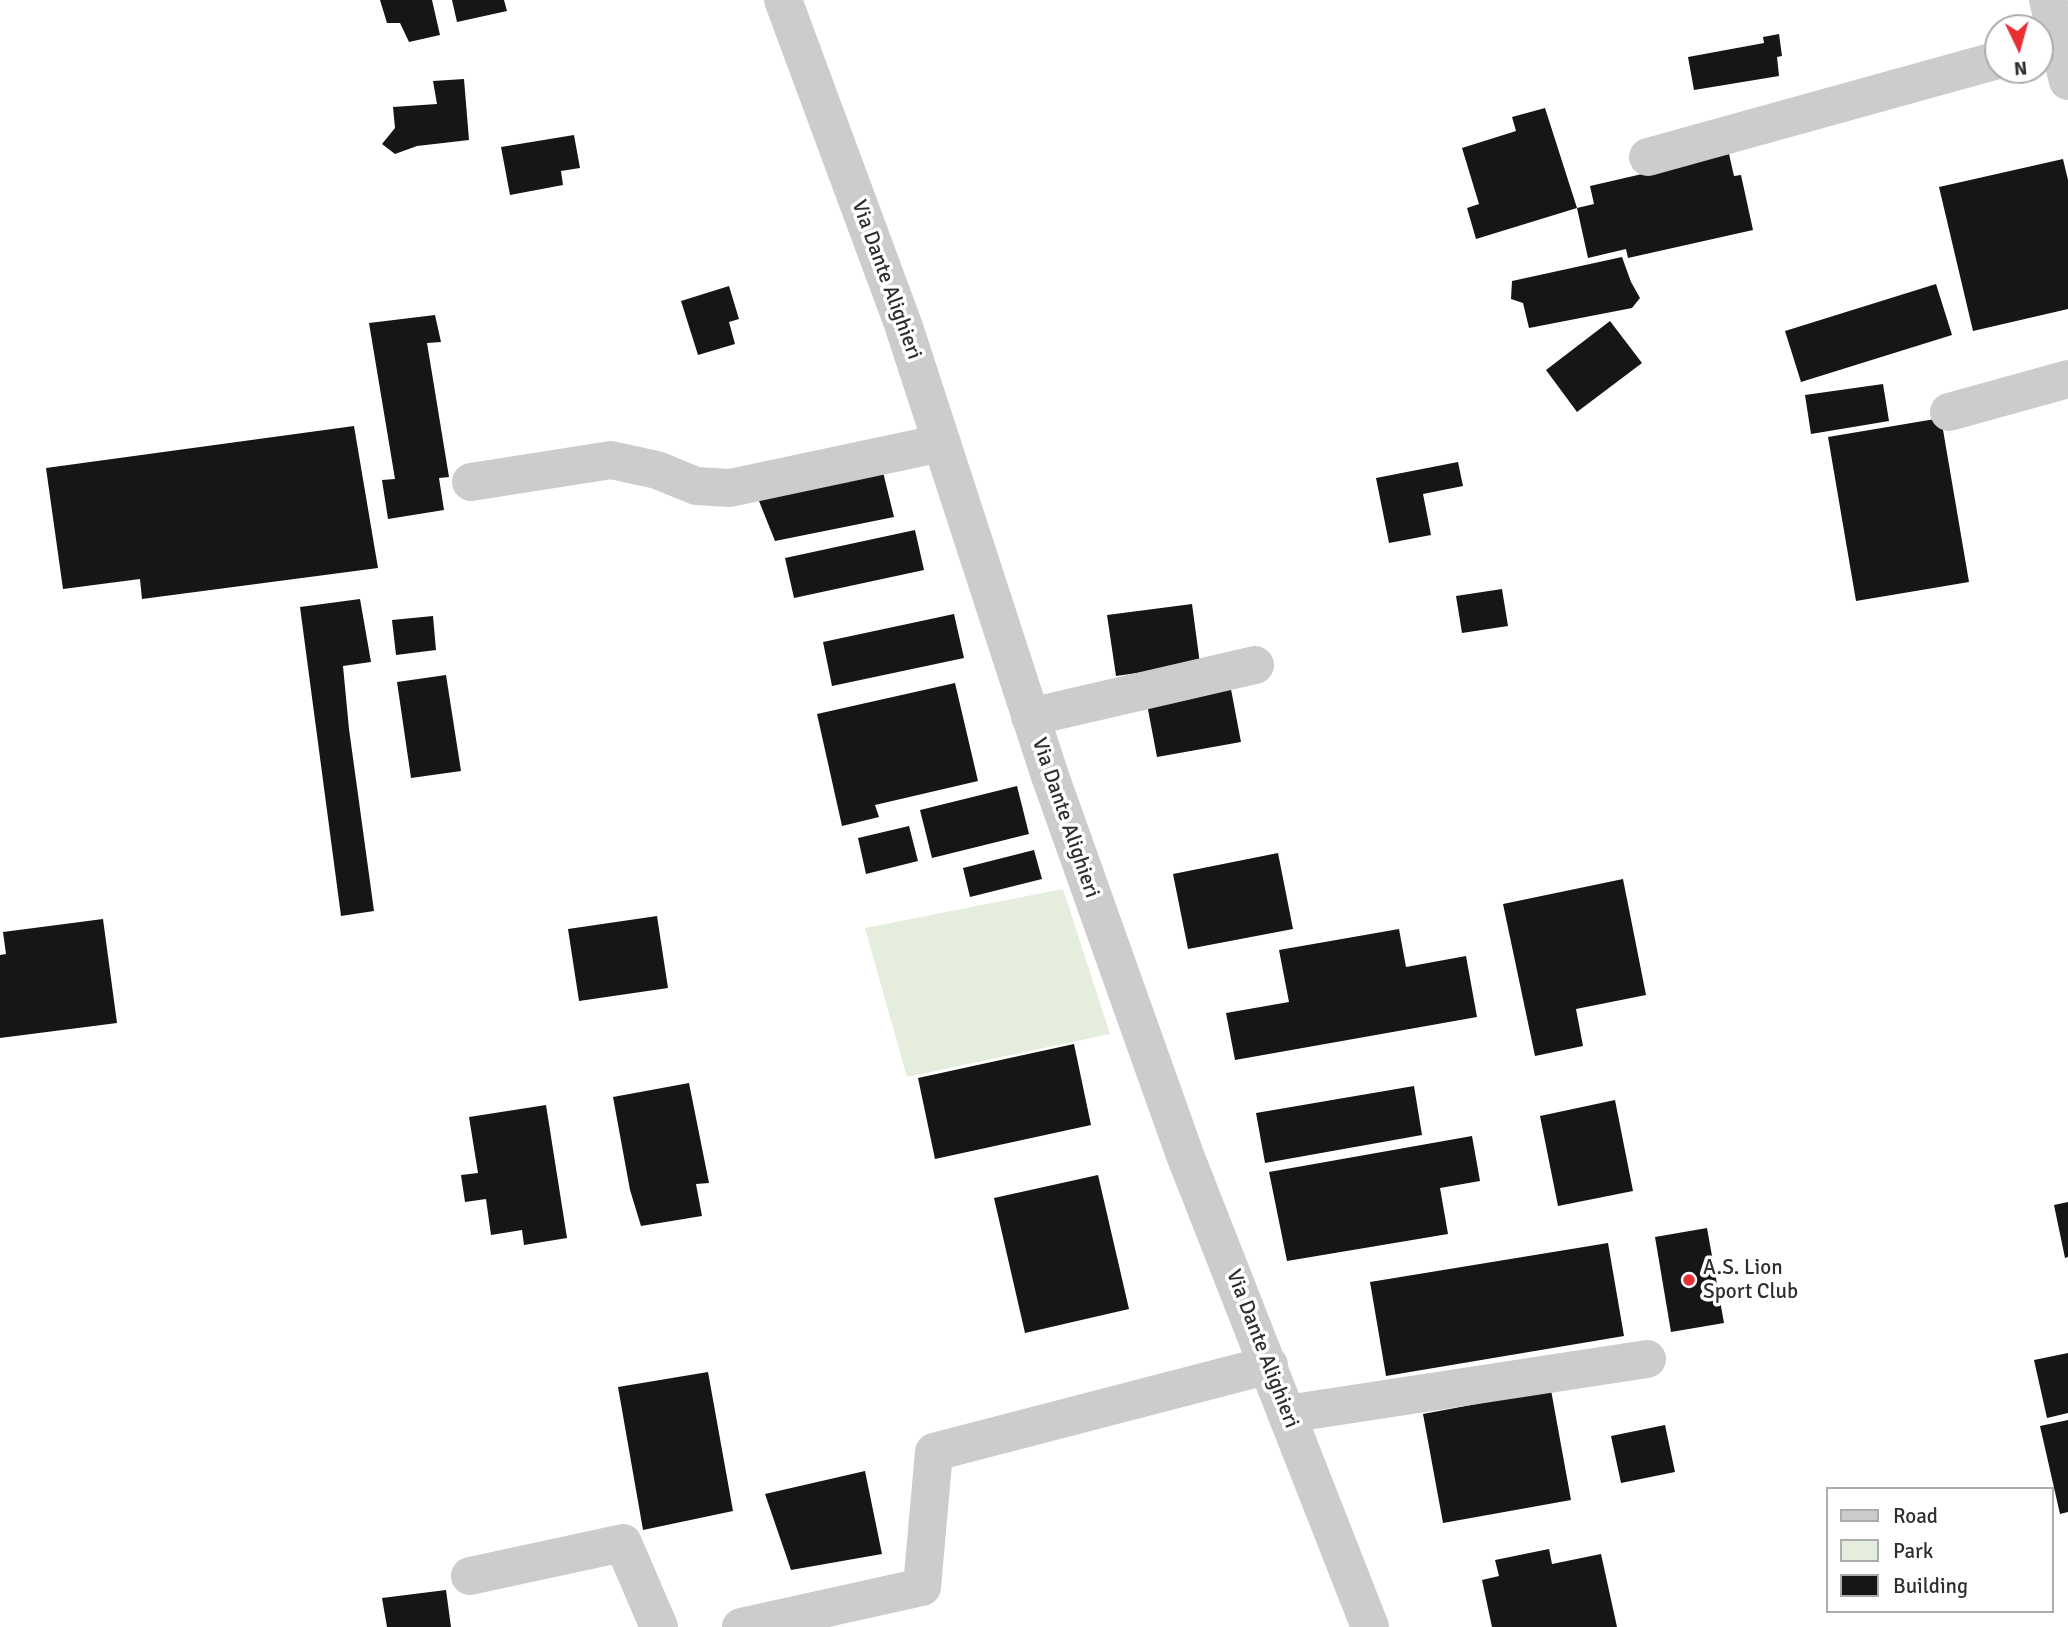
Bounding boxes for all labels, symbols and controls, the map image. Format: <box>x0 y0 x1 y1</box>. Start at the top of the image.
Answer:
north arrow <box>1984 14 2054 84</box>
text: N <box>2013 55 2028 80</box>
street label: Via Dante Alighieri <box>845 197 927 363</box>
street label: Via Dante Alighieri <box>1026 735 1104 901</box>
place label: A.S. Lion Sport Club <box>1703 1255 1798 1305</box>
street label: Via Dante Alighieri <box>1220 1266 1304 1432</box>
marker: A.S. Lion Sport Club <box>1681 1272 1697 1288</box>
legend <box>1826 1487 2054 1613</box>
text: Road <box>1893 1503 1938 1529</box>
text: Park <box>1893 1538 1933 1564</box>
text: Building <box>1893 1573 1968 1599</box>

